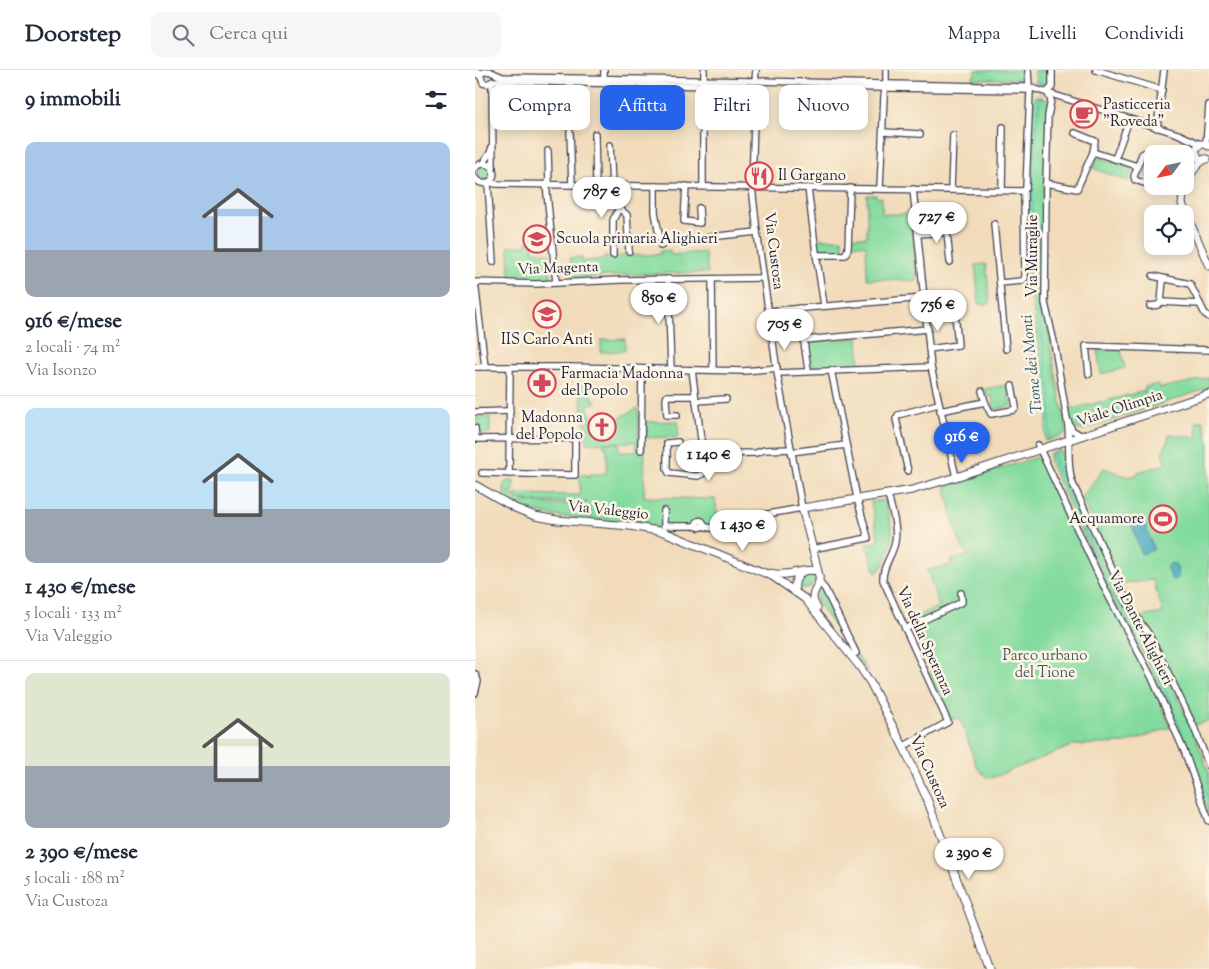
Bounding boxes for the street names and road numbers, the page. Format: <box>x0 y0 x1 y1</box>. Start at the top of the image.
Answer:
street label: Via Custoza <box>758 211 788 291</box>
street label: Via Muraglie <box>1023 215 1044 297</box>
street label: Via Magenta <box>517 257 599 281</box>
street label: Viale Olimpia <box>1074 385 1166 433</box>
street label: Via Valeggio <box>566 496 650 526</box>
street label: Via Dante Alighieri <box>1102 567 1178 689</box>
street label: Via della Speranza <box>890 583 958 699</box>
street label: Via Custoza <box>904 732 954 812</box>

